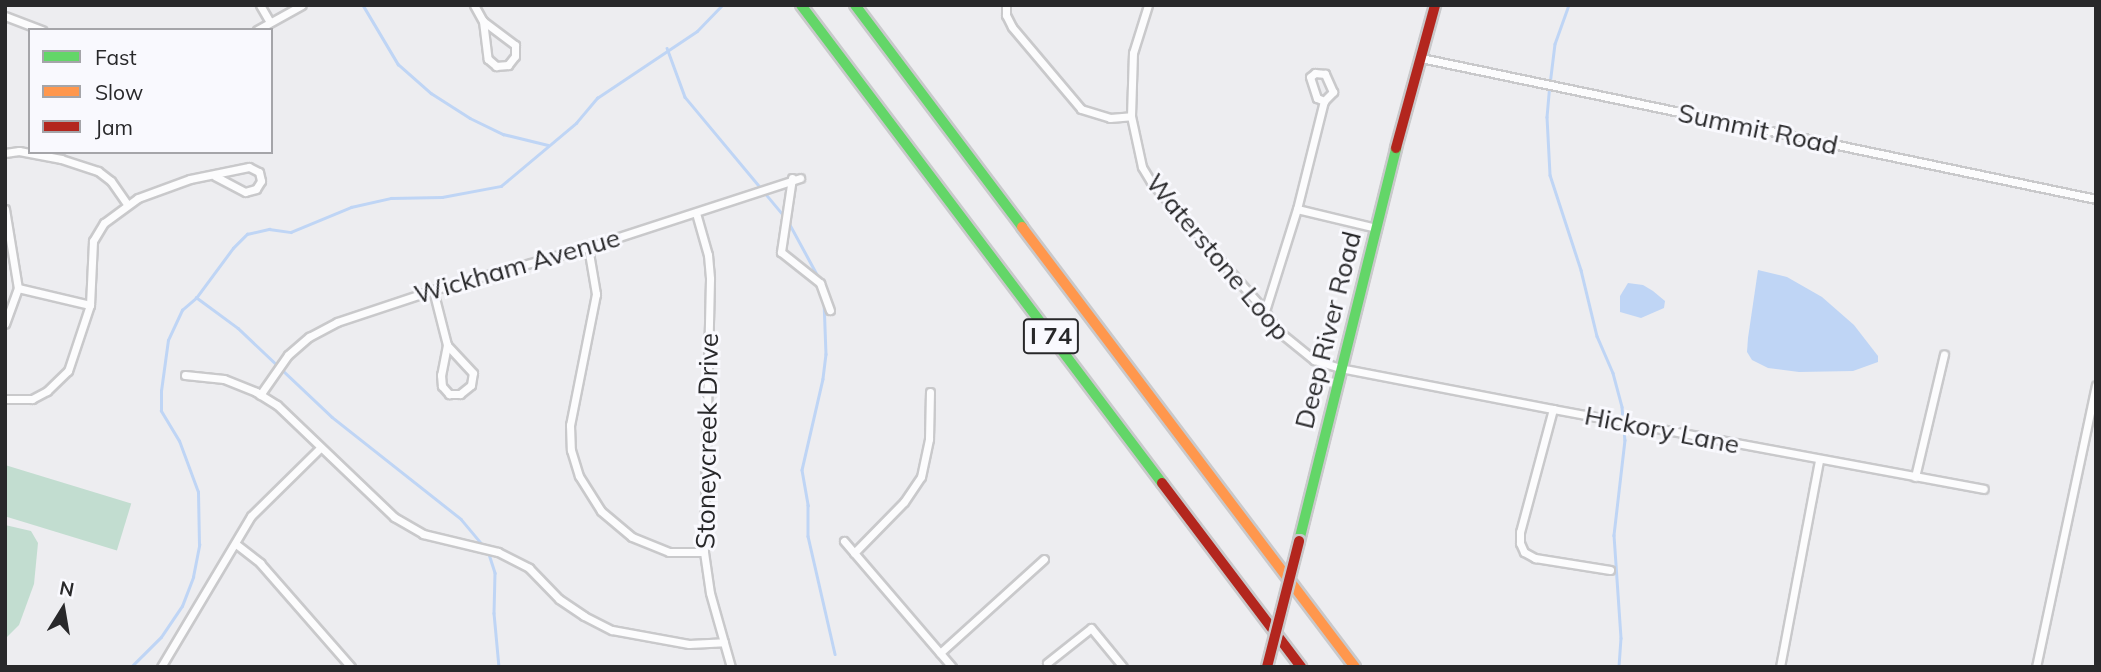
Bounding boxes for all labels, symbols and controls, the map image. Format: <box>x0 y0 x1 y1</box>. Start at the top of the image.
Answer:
legend <box>28 28 273 154</box>
text: Fast <box>95 44 137 70</box>
text: Slow <box>95 79 143 105</box>
street label: Summit Road <box>1675 97 1841 161</box>
text: Jam <box>95 114 133 140</box>
street label: Waterstone Loop <box>1139 167 1297 347</box>
street label: Wickham Avenue <box>411 222 623 310</box>
street label: Deep River Road <box>1288 228 1368 432</box>
road number: I 74 <box>1021 316 1081 356</box>
street label: Stoneycreek Drive <box>690 333 724 549</box>
street label: Hickory Lane <box>1582 400 1742 460</box>
north arrow <box>28 574 98 644</box>
text: N <box>58 575 76 602</box>

